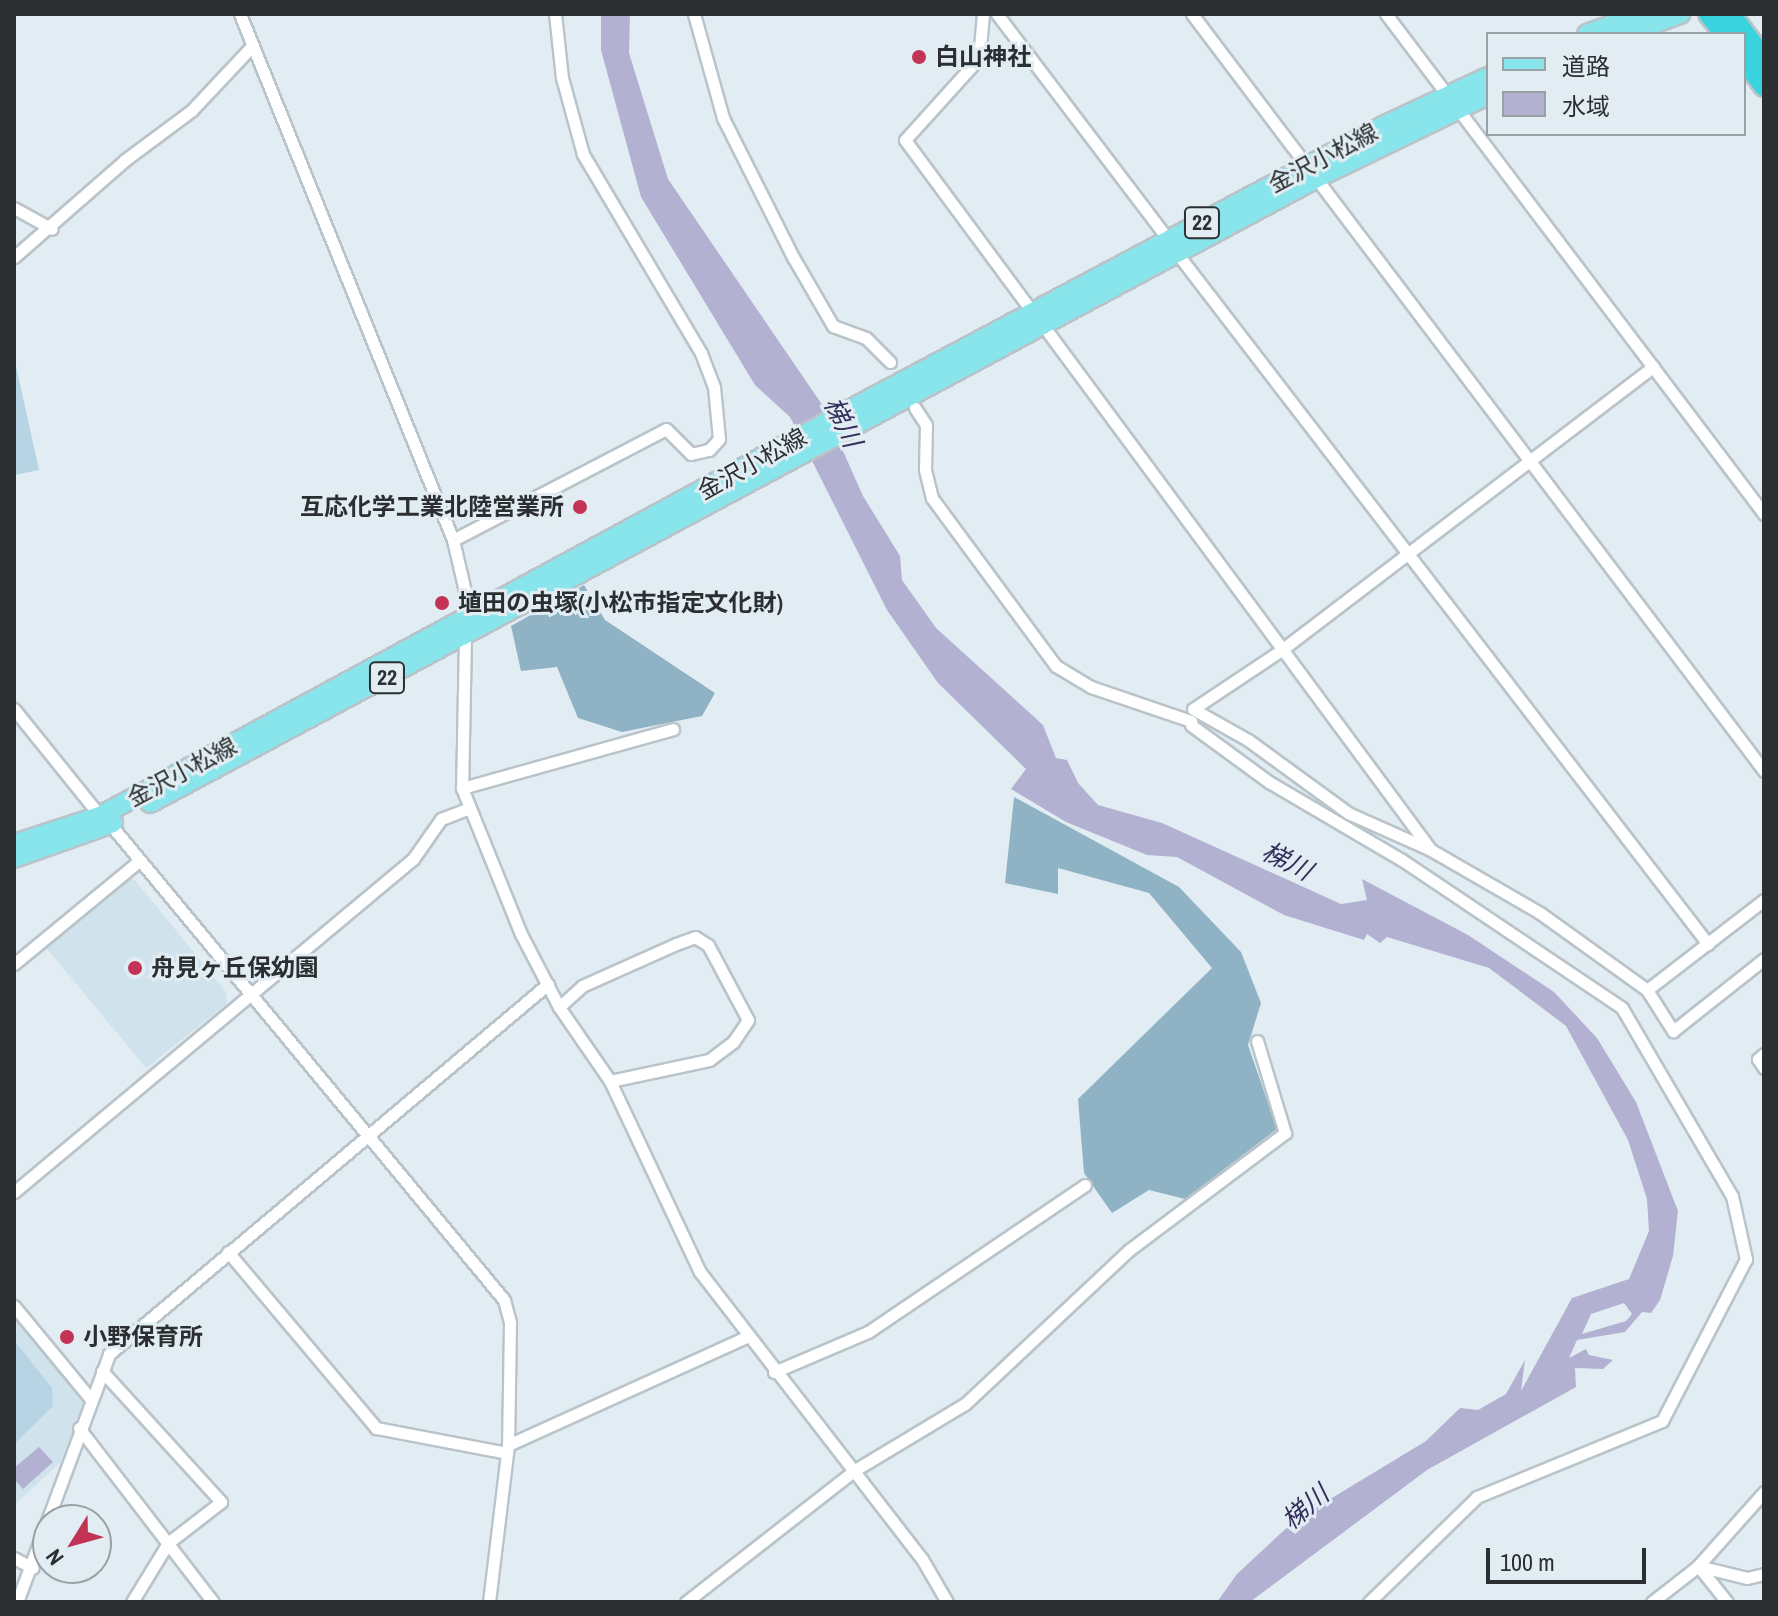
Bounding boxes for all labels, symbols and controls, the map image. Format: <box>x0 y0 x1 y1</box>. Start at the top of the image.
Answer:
legend <box>1486 32 1746 136</box>
place label: 白山神社 <box>935 43 1031 71</box>
marker: 白山神社 <box>910 48 928 66</box>
text: 道路 <box>1562 50 1610 82</box>
text: 水域 <box>1562 90 1610 122</box>
street label: 金沢小松線 <box>1263 117 1383 199</box>
road number: 22 <box>1182 205 1222 241</box>
water label: 梯川 <box>818 392 868 452</box>
street label: 金沢小松線 <box>693 422 811 506</box>
place label: 互応化学工業北陸営業所 <box>300 493 564 521</box>
marker: 互応化学工業北陸営業所 <box>571 498 589 516</box>
place label: 埴田の虫塚(小松市指定文化財) <box>458 589 783 617</box>
marker: 埴田の虫塚(小松市指定文化財) <box>433 594 451 612</box>
road number: 22 <box>367 660 407 696</box>
street label: 金沢小松線 <box>122 731 242 813</box>
water label: 梯川 <box>1257 835 1317 887</box>
place label: 舟見ヶ丘保幼園 <box>151 954 319 982</box>
marker: 舟見ヶ丘保幼園 <box>126 959 144 977</box>
place label: 小野保育所 <box>83 1323 203 1351</box>
marker: 小野保育所 <box>58 1328 76 1346</box>
water label: 梯川 <box>1275 1478 1335 1536</box>
north arrow <box>32 1504 112 1584</box>
scale bar <box>1490 1532 1650 1582</box>
text: N <box>39 1543 70 1571</box>
text: 100 m <box>1500 1546 1555 1578</box>

